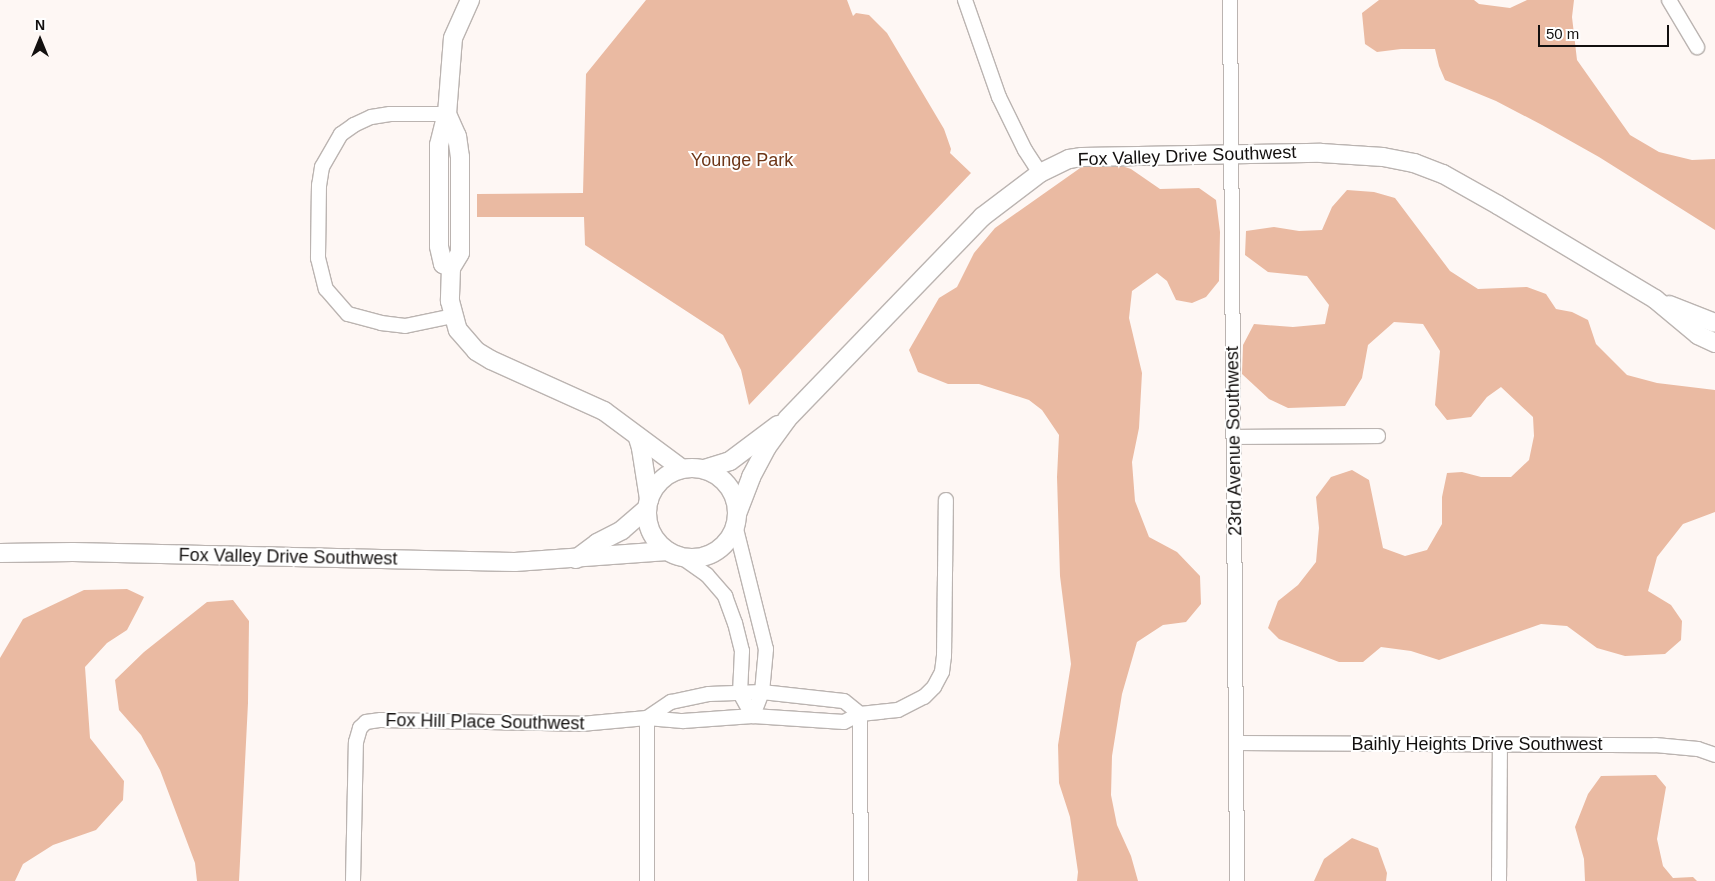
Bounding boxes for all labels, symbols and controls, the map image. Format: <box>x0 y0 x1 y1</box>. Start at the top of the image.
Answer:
north arrow <box>15 15 65 65</box>
scale bar <box>1540 15 1671 47</box>
text: N <box>35 17 45 33</box>
text: 50 m <box>1546 25 1579 42</box>
street label: Fox Valley Drive Southwest <box>1077 141 1297 171</box>
park label: Younge Park <box>691 149 793 171</box>
street label: 23rd Avenue Southwest <box>1222 345 1246 537</box>
street label: Fox Valley Drive Southwest <box>178 544 398 570</box>
street label: Fox Hill Place Southwest <box>385 709 585 735</box>
street label: Baihly Heights Drive Southwest <box>1351 733 1603 755</box>

